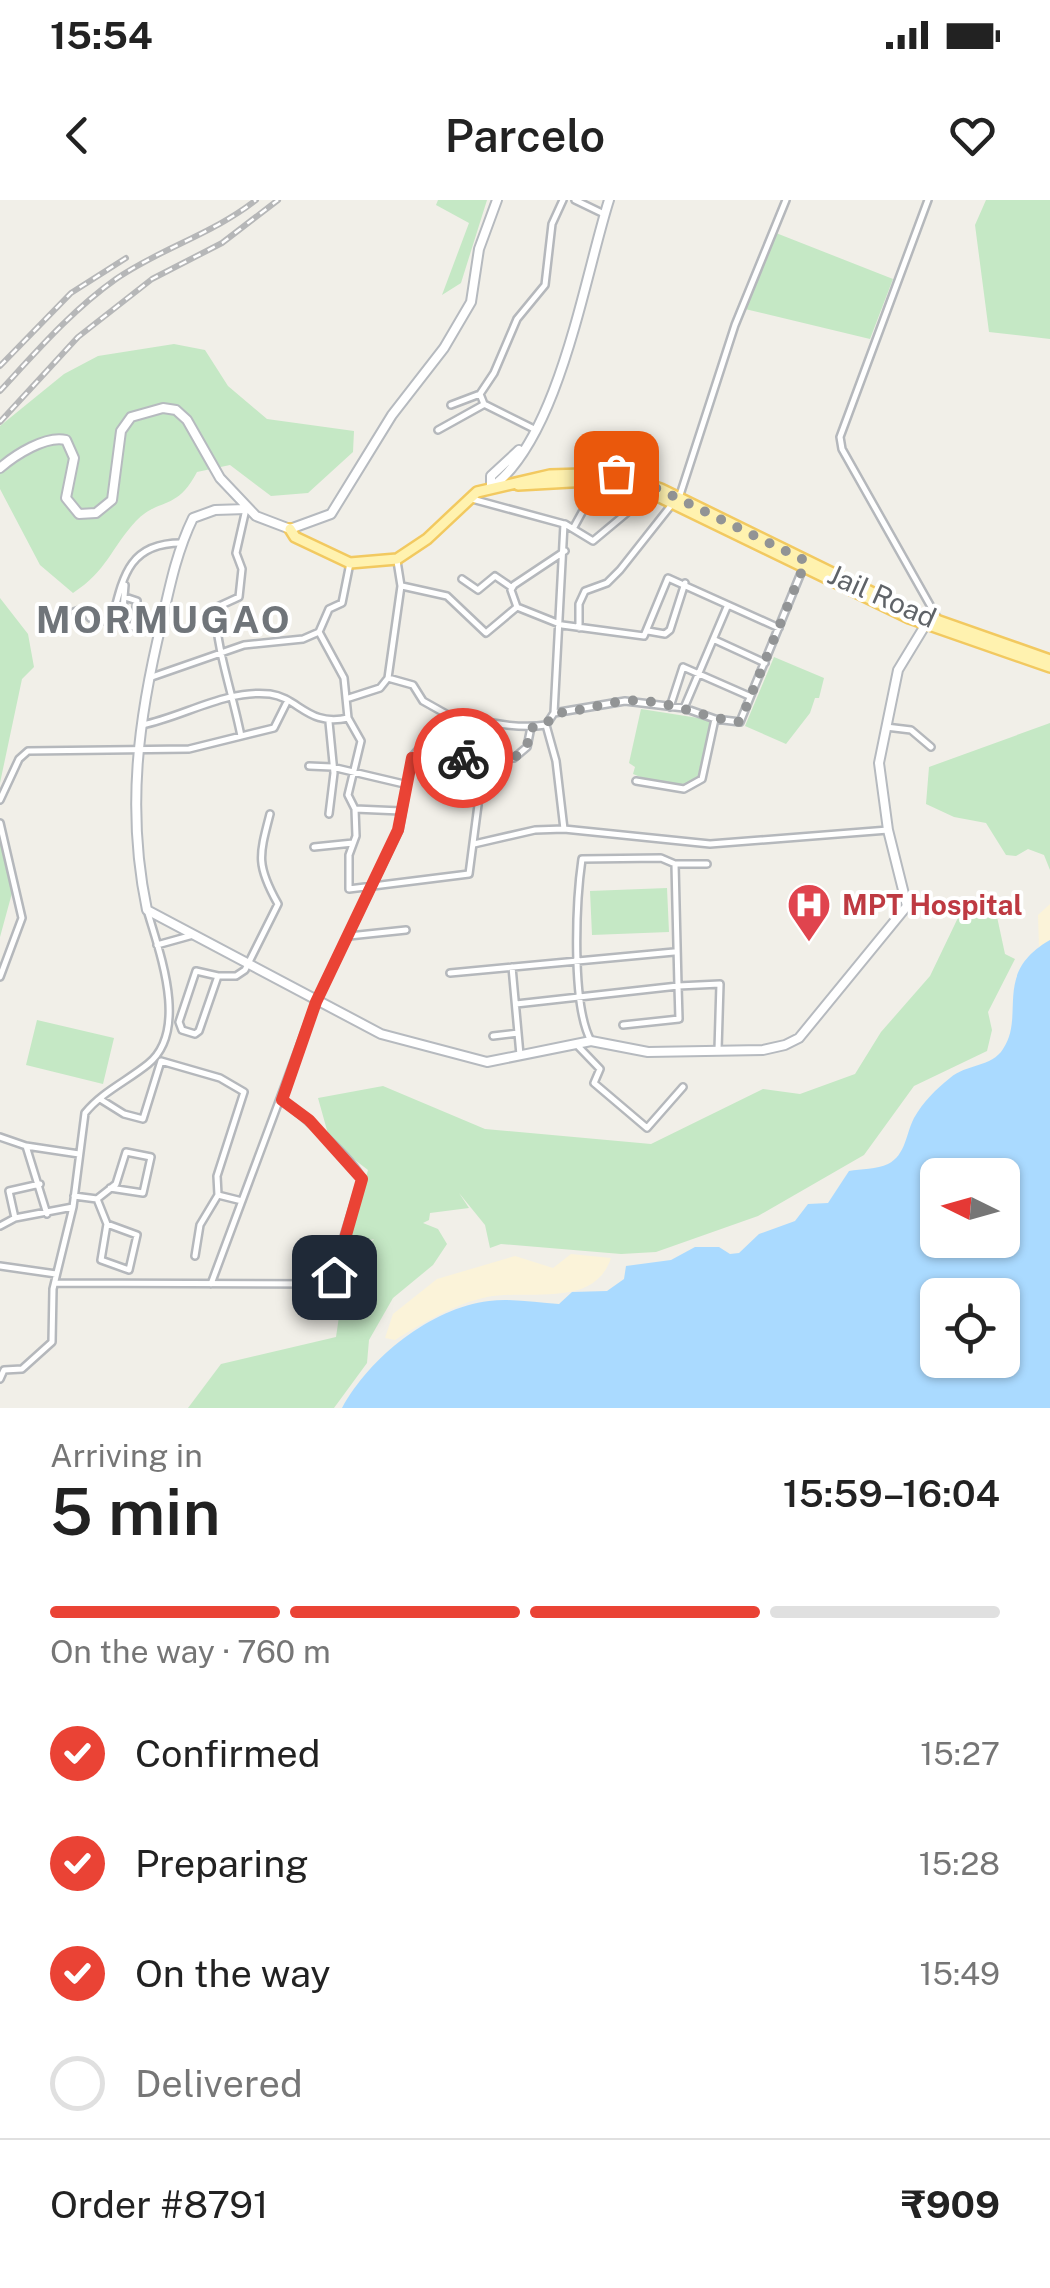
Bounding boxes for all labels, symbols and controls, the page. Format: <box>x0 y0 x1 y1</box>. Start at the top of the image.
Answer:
text: 15:54 <box>50 13 153 58</box>
icon: back <box>50 108 105 163</box>
icon: heart <box>945 108 1000 163</box>
text: Parcelo <box>445 109 605 162</box>
pin <box>574 431 659 516</box>
icon: bag <box>589 446 644 501</box>
street label: Jail Road <box>823 557 941 634</box>
district label: MORMUGAO <box>36 597 292 642</box>
courier <box>413 708 513 808</box>
icon: bike <box>436 731 491 786</box>
hospital icon: MPT Hospital <box>786 882 832 943</box>
place label: MPT Hospital <box>842 888 1023 921</box>
north arrow <box>920 1158 1020 1258</box>
map controls <box>920 1158 1020 1378</box>
pin <box>292 1235 377 1320</box>
icon: home <box>307 1250 362 1305</box>
button: locate <box>920 1278 1020 1378</box>
text: Arriving in <box>50 1437 203 1474</box>
text: 15:59–16:04 <box>783 1471 1000 1516</box>
text: 5 min <box>50 1473 220 1550</box>
text: On the way · 760 m <box>50 1633 331 1670</box>
icon: check <box>50 1726 105 1781</box>
text: Confirmed <box>135 1731 320 1776</box>
text: 15:27 <box>920 1735 1000 1772</box>
icon: check <box>50 1836 105 1891</box>
text: Preparing <box>135 1841 309 1886</box>
text: 15:28 <box>919 1845 1000 1882</box>
icon: check <box>50 1946 105 2001</box>
text: On the way <box>135 1951 331 1996</box>
text: 15:49 <box>919 1955 1000 1992</box>
text: Delivered <box>135 2061 303 2106</box>
text: Order #8791 <box>50 2182 269 2227</box>
text: ₹909 <box>901 2182 1000 2227</box>

